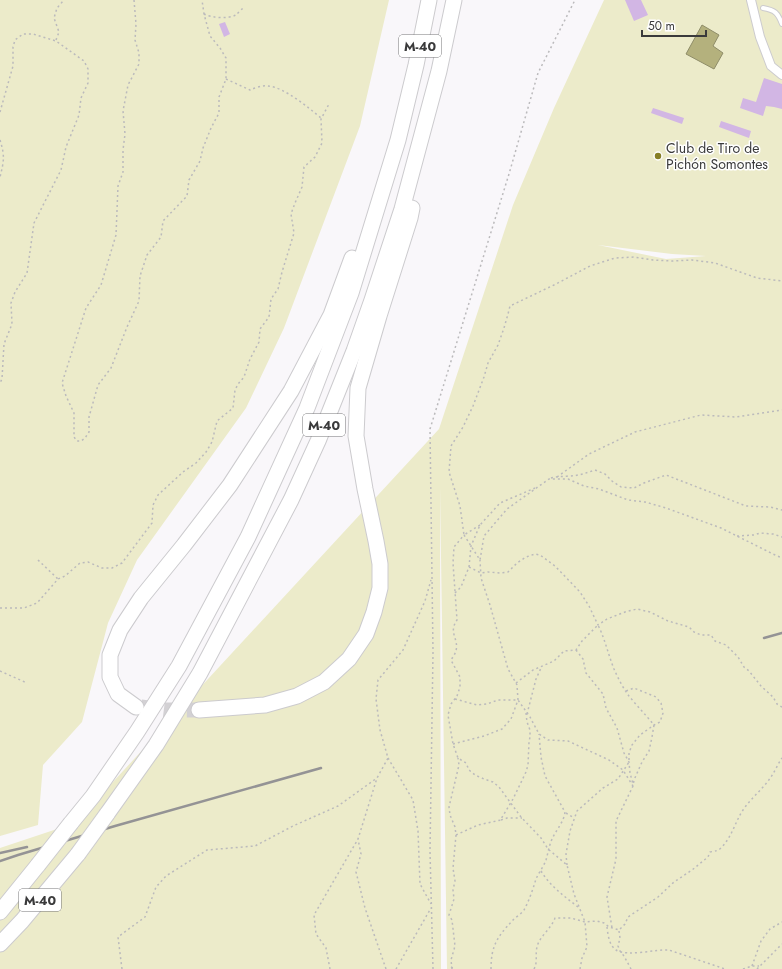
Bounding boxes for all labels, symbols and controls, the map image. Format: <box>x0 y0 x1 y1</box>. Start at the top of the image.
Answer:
scale bar <box>642 12 706 38</box>
text: 50 m <box>648 17 675 35</box>
road number: M-40 <box>399 35 441 57</box>
place label: Club de Tiro de Pichón Somontes <box>666 138 768 174</box>
marker: Club de Tiro de Pichón Somontes <box>653 151 663 161</box>
road number: M-40 <box>303 414 345 436</box>
road number: M-40 <box>19 889 61 911</box>

